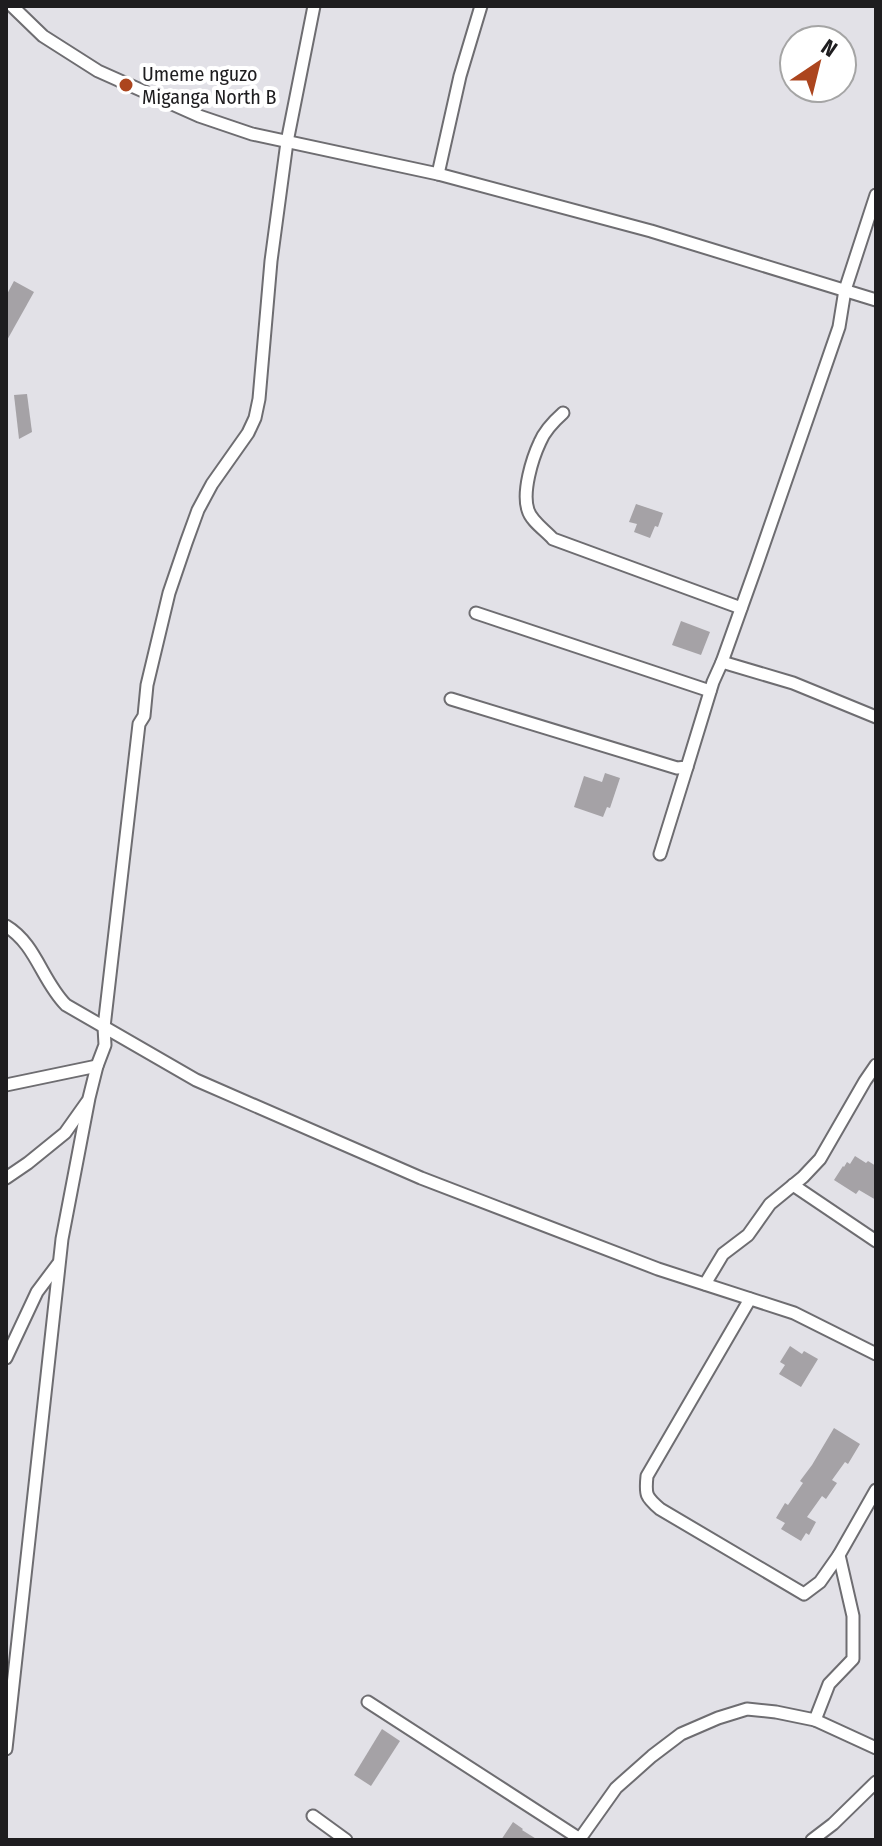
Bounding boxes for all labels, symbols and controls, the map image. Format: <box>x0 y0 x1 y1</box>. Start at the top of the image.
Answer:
north arrow <box>778 24 858 104</box>
text: N <box>816 33 842 63</box>
place label: Umeme nguzo Miganga North B <box>142 62 277 109</box>
marker: Umeme nguzo Miganga North B <box>117 76 135 94</box>

